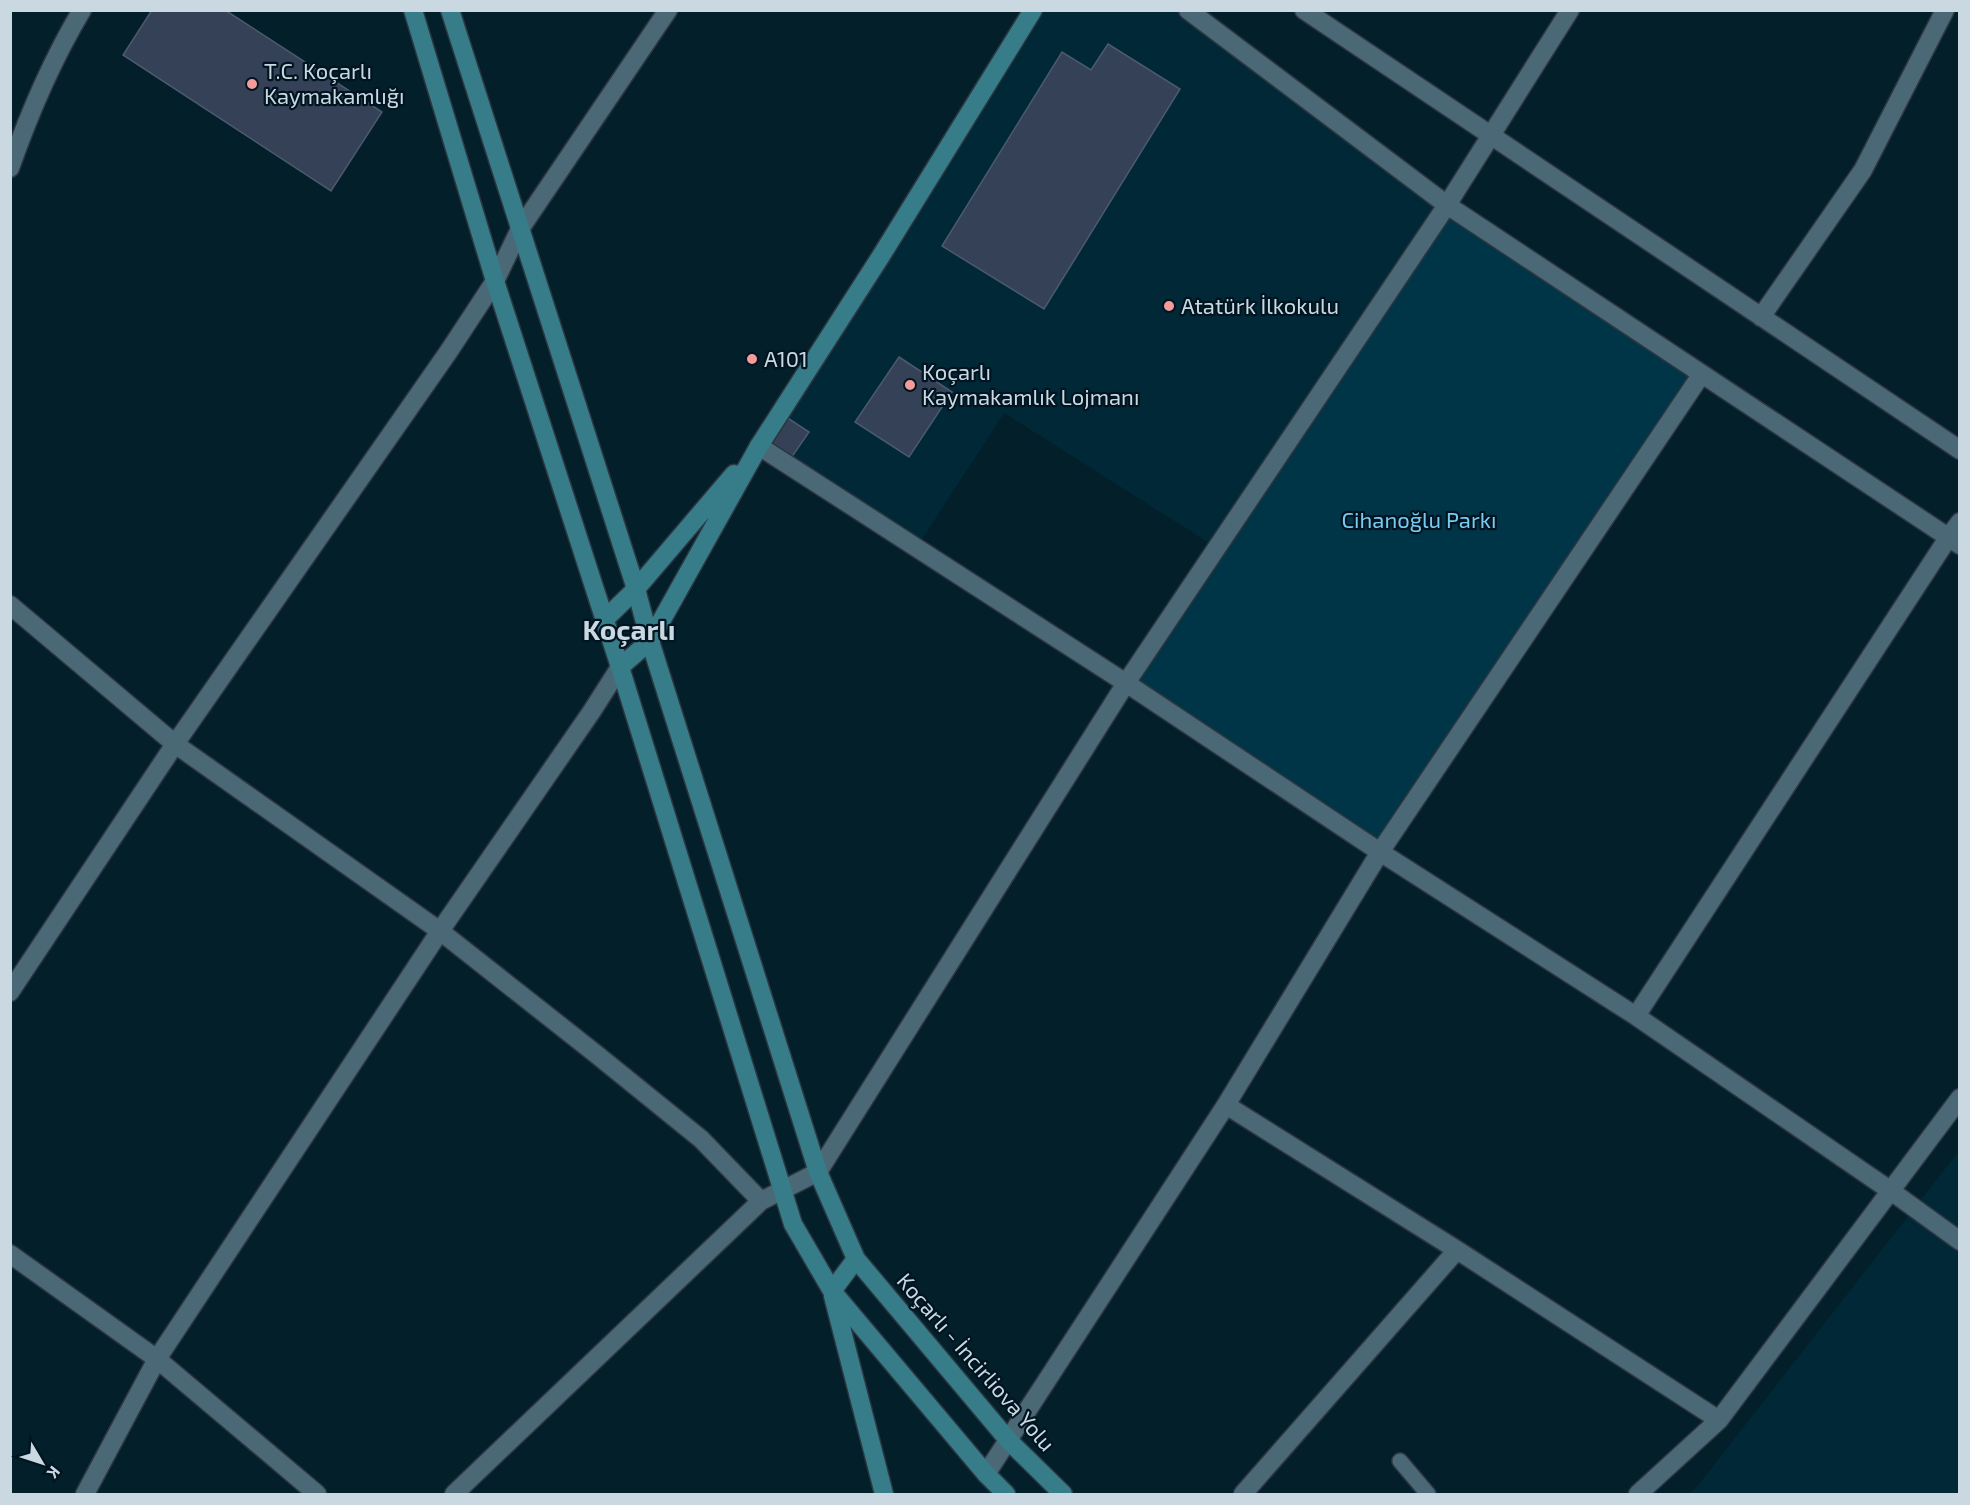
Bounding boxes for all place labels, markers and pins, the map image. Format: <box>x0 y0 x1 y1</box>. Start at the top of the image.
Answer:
place label: T.C. Koçarlı Kaymakamlığı <box>264 57 404 108</box>
marker: T.C. Koçarlı Kaymakamlığı <box>245 77 259 91</box>
place label: Atatürk İlkokulu <box>1181 292 1339 318</box>
marker: Atatürk İlkokulu <box>1162 299 1176 313</box>
place label: A101 <box>764 345 808 371</box>
marker: A101 <box>745 352 759 366</box>
place label: Koçarlı Kaymakamlık Lojmanı <box>922 358 1139 410</box>
marker: Koçarlı Kaymakamlık Lojmanı <box>903 378 917 392</box>

